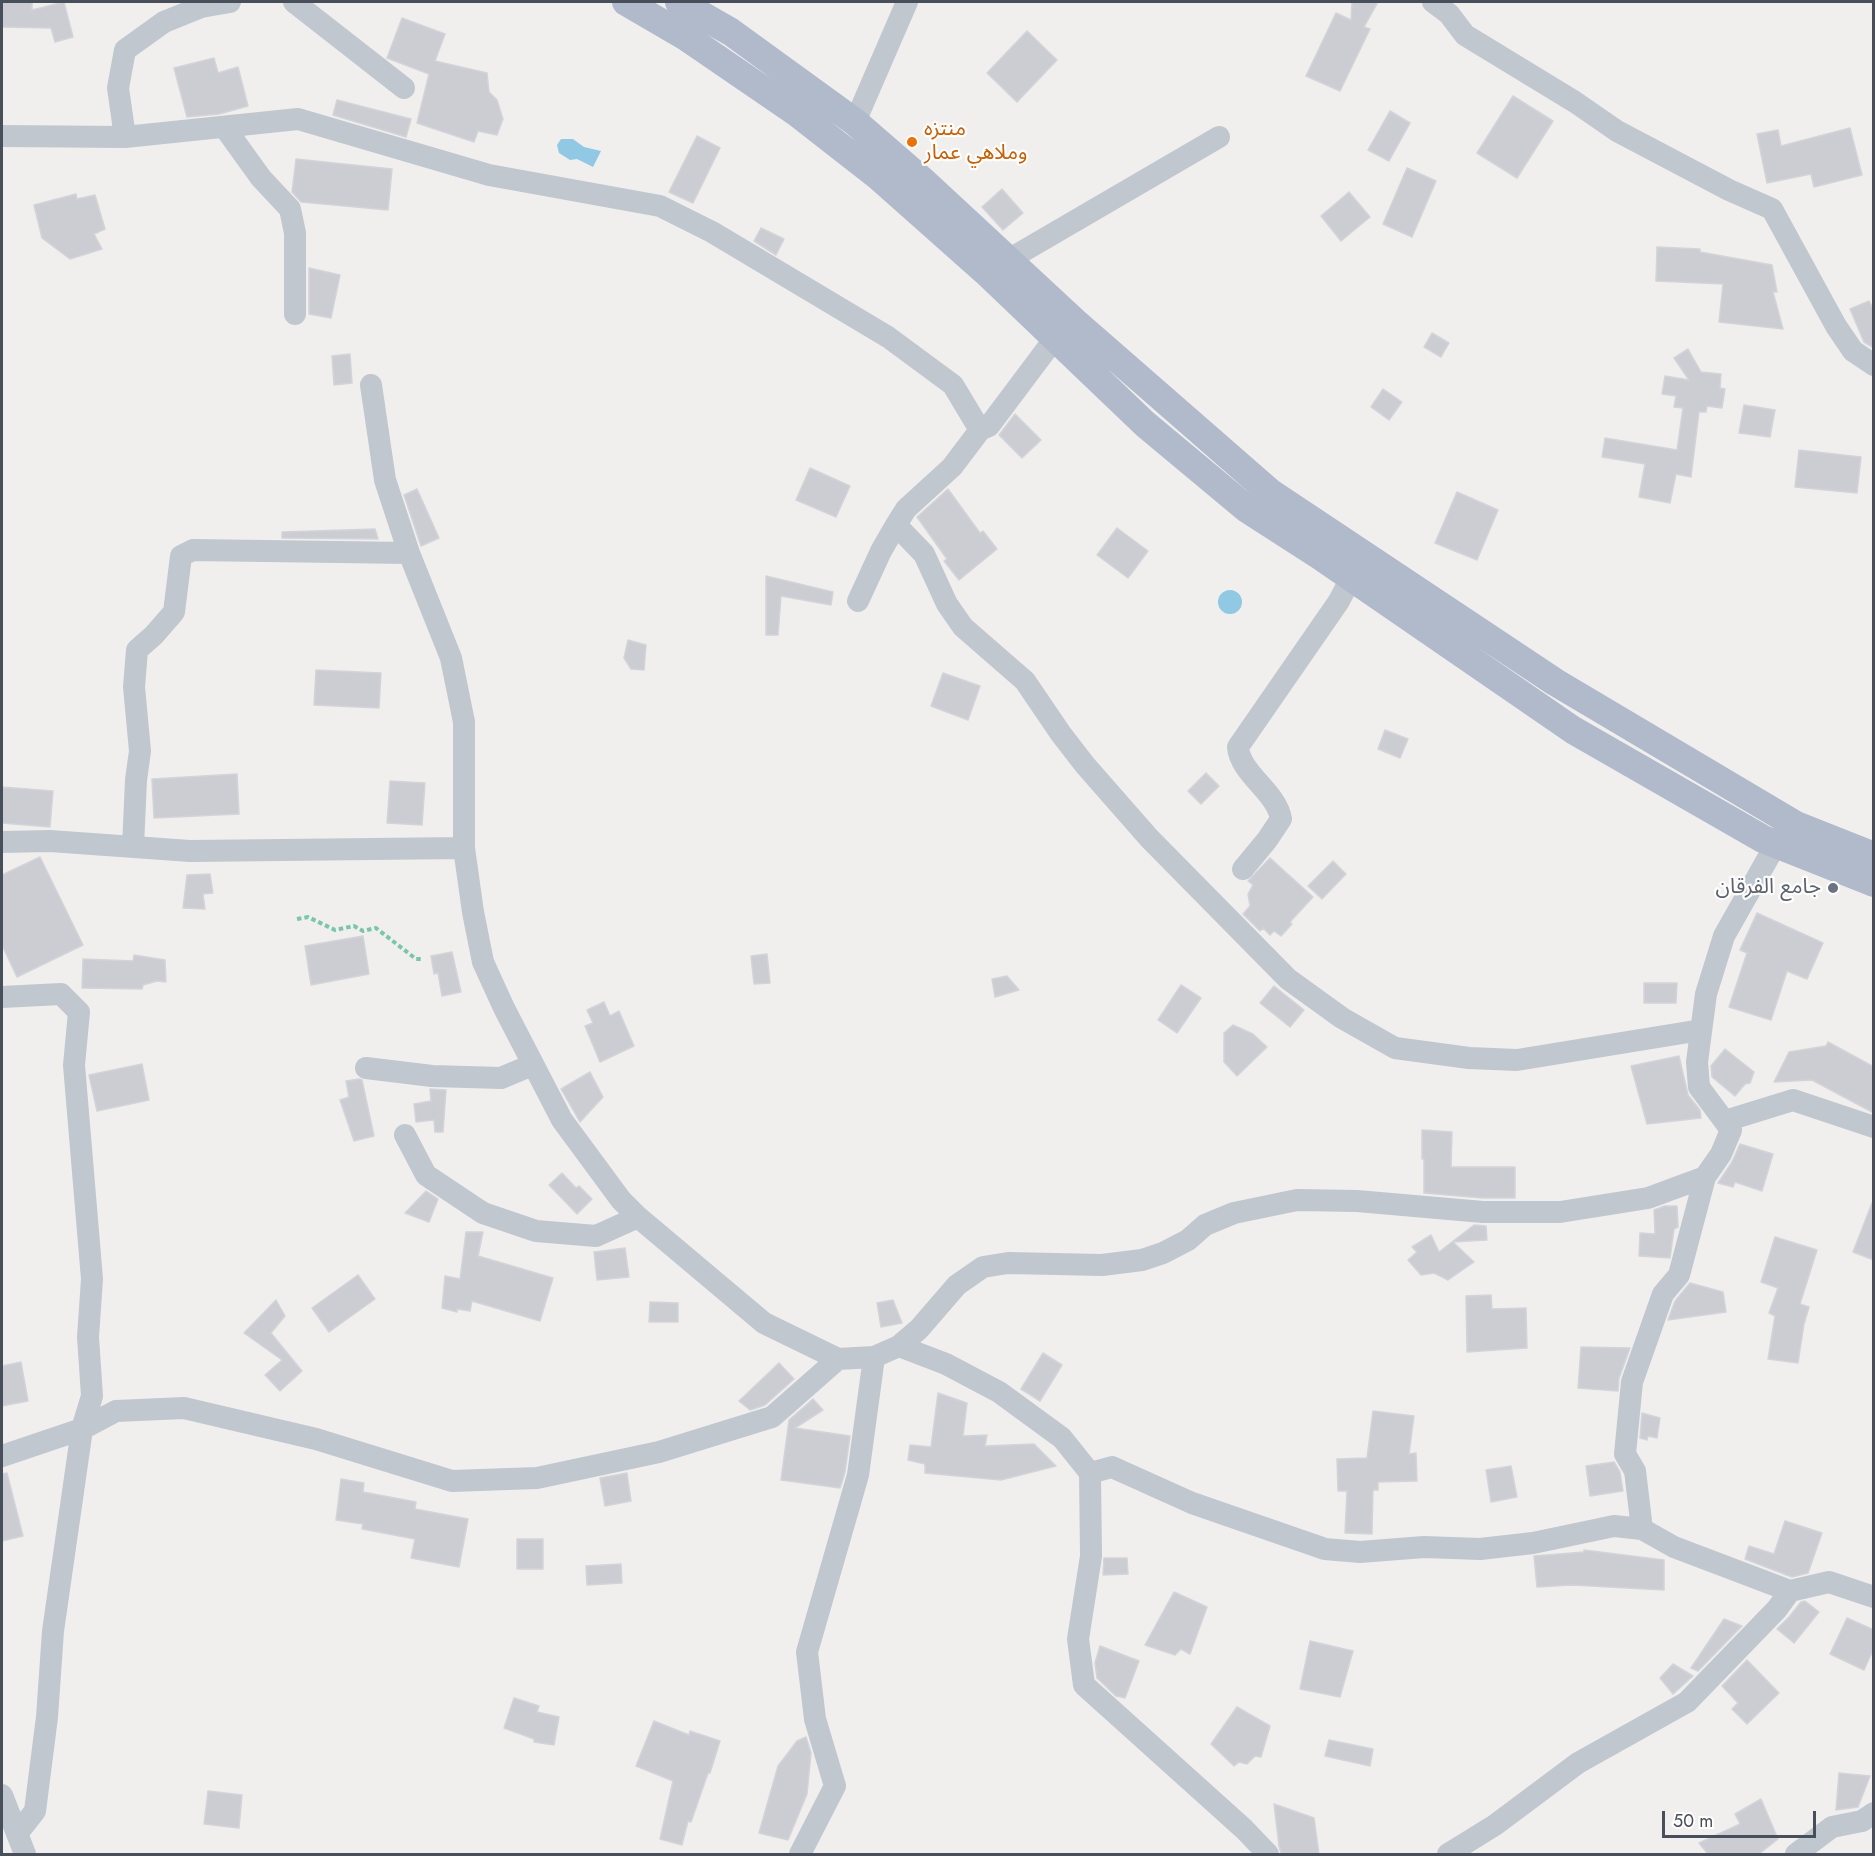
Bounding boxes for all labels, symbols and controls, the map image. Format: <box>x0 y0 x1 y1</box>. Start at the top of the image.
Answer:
place label: منتزه وملاهي عمار <box>924 117 1027 167</box>
marker: منتزه وملاهي عمار <box>905 135 919 149</box>
place label: جامع الفرقان <box>1716 875 1821 901</box>
marker: جامع الفرقان <box>1826 881 1840 895</box>
scale bar <box>1665 1799 1820 1837</box>
text: 50 m <box>1673 1808 1713 1834</box>

